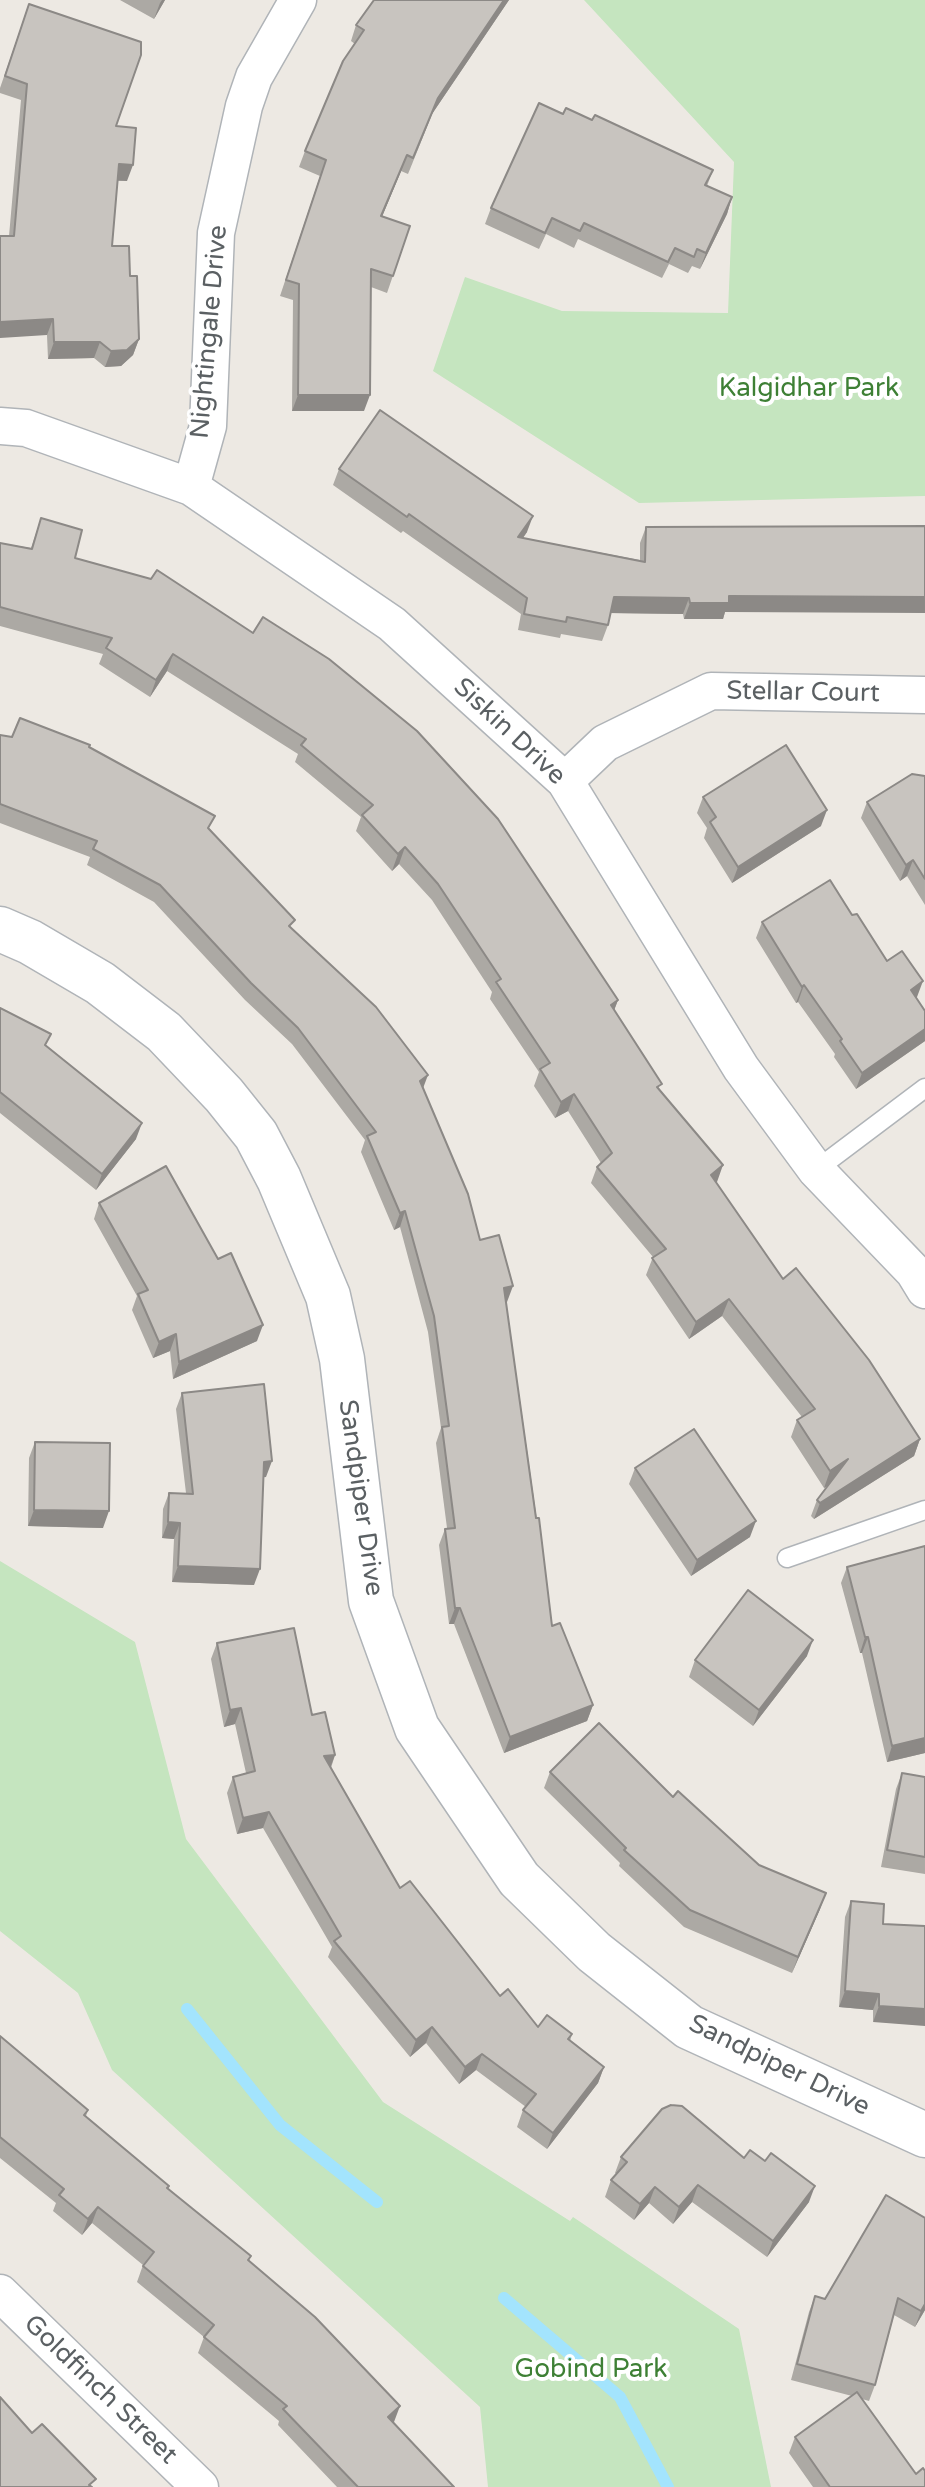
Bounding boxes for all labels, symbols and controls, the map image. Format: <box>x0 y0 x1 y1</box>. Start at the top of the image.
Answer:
street label: Nightingale Drive <box>185 224 235 440</box>
park label: Kalgidhar Park <box>719 373 899 405</box>
street label: Siskin Drive <box>446 672 572 792</box>
street label: Stellar Court <box>726 676 880 710</box>
street label: Sandpiper Drive <box>331 1398 389 1598</box>
street label: Sandpiper Drive <box>683 2009 875 2123</box>
street label: Goldfinch Street <box>17 2309 183 2471</box>
park label: Gobind Park <box>515 2354 667 2386</box>

